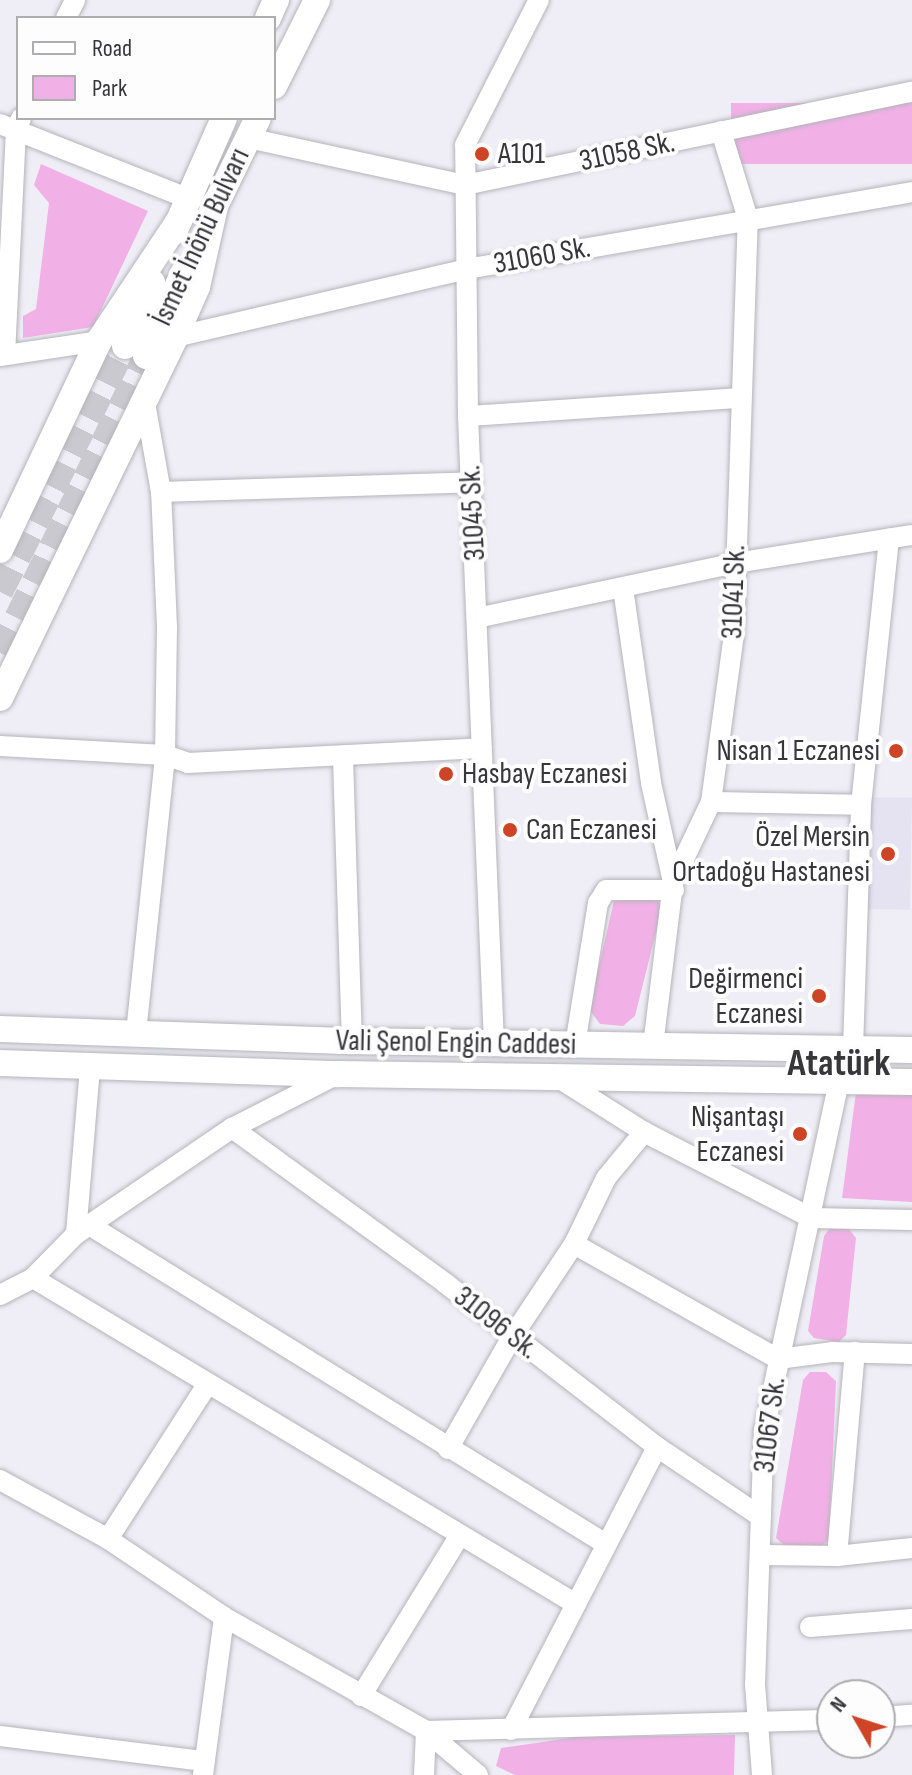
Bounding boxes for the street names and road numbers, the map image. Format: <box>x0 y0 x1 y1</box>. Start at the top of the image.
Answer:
street label: 31058 Sk. <box>576 124 678 180</box>
street label: İsmet İnönü Bulvarı <box>144 142 258 332</box>
street label: 31060 Sk. <box>491 230 593 282</box>
street label: 31045 Sk. <box>453 464 493 562</box>
street label: 31041 Sk. <box>714 544 754 640</box>
street label: Vali Şenol Engin Caddesi <box>335 1023 577 1063</box>
street label: 31096 Sk. <box>446 1279 546 1367</box>
street label: 31067 Sk. <box>746 1375 794 1475</box>

